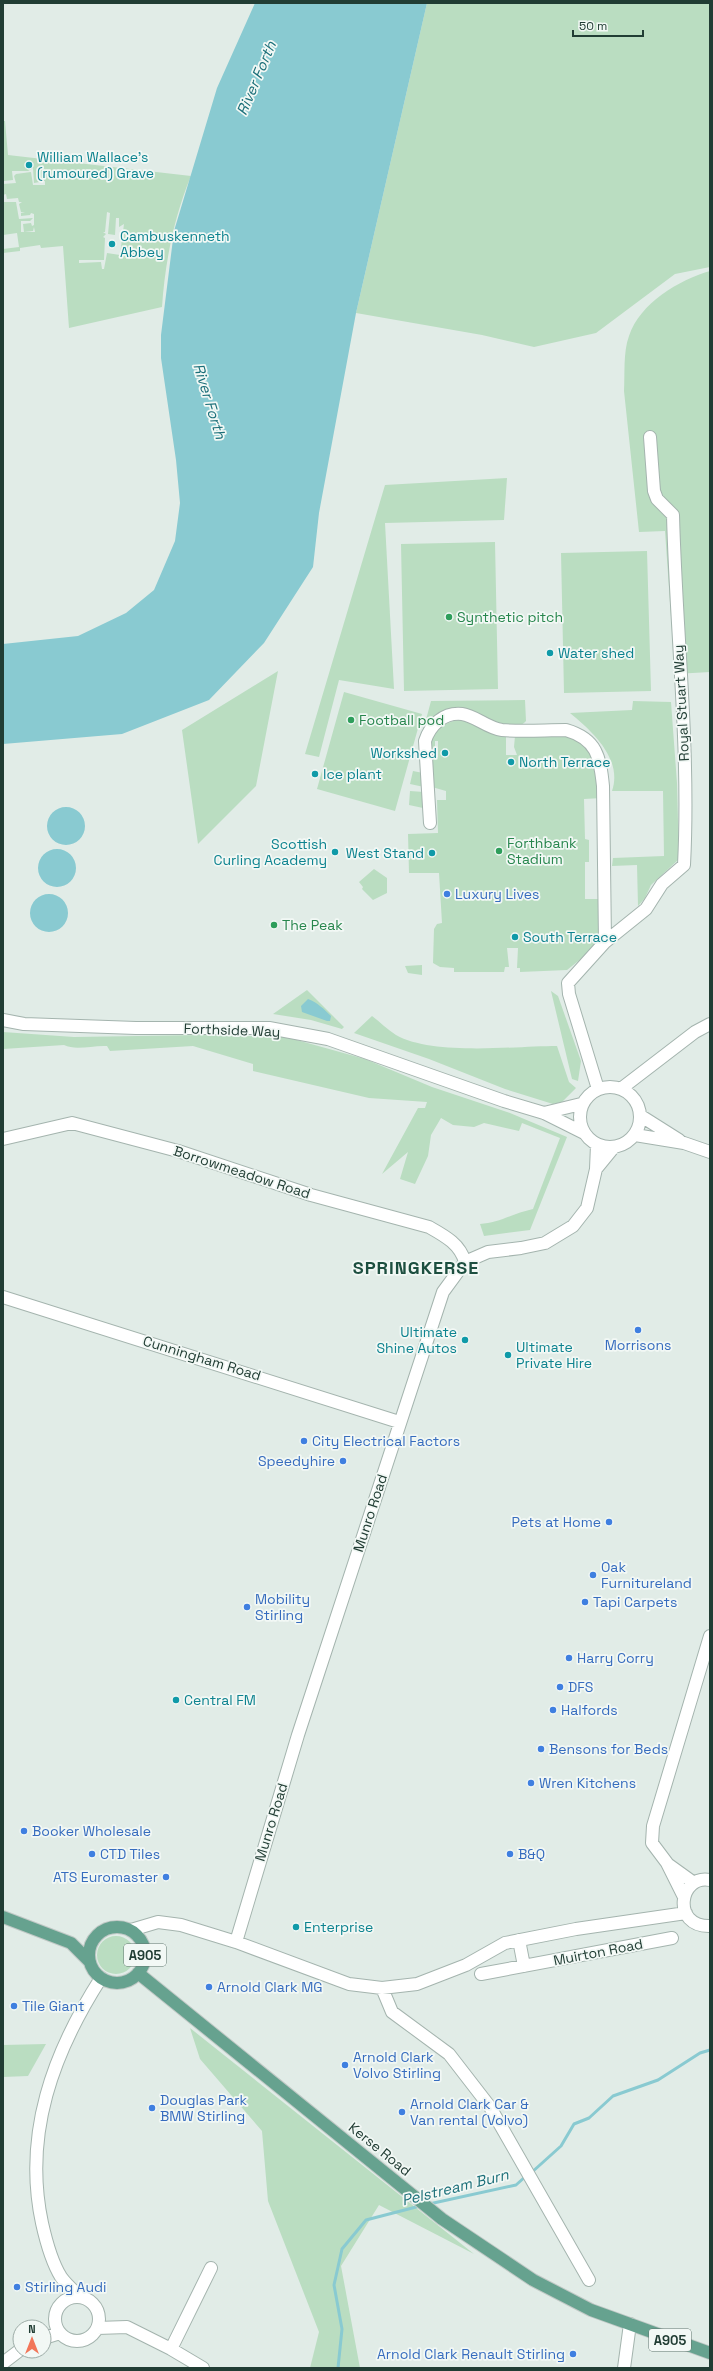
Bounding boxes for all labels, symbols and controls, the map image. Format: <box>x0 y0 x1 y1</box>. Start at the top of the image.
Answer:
scale bar <box>573 12 643 38</box>
text: 50 m <box>579 18 607 34</box>
water label: River Forth <box>232 37 280 118</box>
place label: William Wallace's (rumoured) Grave <box>37 148 154 182</box>
marker: William Wallace's (rumoured) Grave <box>24 160 34 170</box>
place label: Cambuskenneth Abbey <box>120 227 230 261</box>
marker: Cambuskenneth Abbey <box>107 239 117 249</box>
water label: River Forth <box>189 361 231 442</box>
place label: Synthetic pitch <box>457 608 563 626</box>
marker: Synthetic pitch <box>444 612 454 622</box>
place label: Water shed <box>558 644 634 662</box>
street label: Royal Stuart Way <box>669 644 693 762</box>
marker: Water shed <box>545 648 555 658</box>
place label: Football pod <box>359 711 444 729</box>
marker: Football pod <box>346 715 356 725</box>
place label: Workshed <box>370 744 437 762</box>
marker: Workshed <box>440 748 450 758</box>
place label: North Terrace <box>519 753 610 771</box>
marker: North Terrace <box>506 757 516 767</box>
place label: Ice plant <box>323 765 382 783</box>
marker: Ice plant <box>310 769 320 779</box>
place label: Forthbank Stadium <box>507 834 577 868</box>
place label: Scottish Curling Academy <box>213 835 327 869</box>
place label: West Stand <box>346 844 424 862</box>
marker: Forthbank Stadium <box>494 846 504 856</box>
marker: Scottish Curling Academy <box>330 847 340 857</box>
marker: West Stand <box>427 848 437 858</box>
place label: Luxury Lives <box>455 885 539 903</box>
marker: Luxury Lives <box>442 889 452 899</box>
place label: The Peak <box>282 916 343 934</box>
marker: The Peak <box>269 920 279 930</box>
place label: South Terrace <box>523 928 617 946</box>
marker: South Terrace <box>510 932 520 942</box>
street label: Forthside Way <box>183 1019 281 1041</box>
street label: Borrowmeadow Road <box>171 1141 313 1203</box>
district label: SPRINGKERSE <box>353 1256 479 1279</box>
place label: Ultimate Shine Autos <box>377 1323 457 1357</box>
marker: Morrisons <box>633 1325 643 1335</box>
street label: Cunningham Road <box>141 1332 263 1384</box>
marker: Ultimate Shine Autos <box>460 1335 470 1345</box>
place label: Morrisons <box>605 1336 671 1354</box>
place label: Ultimate Private Hire <box>516 1338 592 1372</box>
marker: Ultimate Private Hire <box>503 1350 513 1360</box>
place label: City Electrical Factors <box>312 1432 460 1450</box>
marker: City Electrical Factors <box>299 1436 309 1446</box>
place label: Speedyhire <box>258 1452 335 1470</box>
marker: Speedyhire <box>338 1456 348 1466</box>
street label: Munro Road <box>349 1472 391 1554</box>
place label: Pets at Home <box>512 1513 601 1531</box>
marker: Pets at Home <box>604 1517 614 1527</box>
place label: Oak Furnitureland <box>601 1558 692 1592</box>
marker: Oak Furnitureland <box>588 1570 598 1580</box>
place label: Mobility Stirling <box>255 1590 310 1624</box>
place label: Tapi Carpets <box>593 1593 677 1611</box>
marker: Tapi Carpets <box>580 1597 590 1607</box>
marker: Mobility Stirling <box>242 1602 252 1612</box>
place label: Harry Corry <box>577 1649 654 1667</box>
marker: Harry Corry <box>564 1653 574 1663</box>
place label: DFS <box>568 1678 593 1696</box>
marker: DFS <box>555 1682 565 1692</box>
place label: Central FM <box>184 1691 256 1709</box>
marker: Central FM <box>171 1695 181 1705</box>
place label: Halfords <box>561 1701 618 1719</box>
marker: Halfords <box>548 1705 558 1715</box>
place label: Bensons for Beds <box>549 1740 668 1758</box>
marker: Bensons for Beds <box>536 1744 546 1754</box>
place label: Wren Kitchens <box>539 1774 636 1792</box>
marker: Wren Kitchens <box>526 1778 536 1788</box>
street label: Munro Road <box>251 1781 291 1863</box>
place label: Booker Wholesale <box>32 1822 151 1840</box>
marker: Booker Wholesale <box>19 1826 29 1836</box>
place label: CTD Tiles <box>100 1845 160 1863</box>
place label: B&Q <box>518 1845 545 1863</box>
marker: CTD Tiles <box>87 1849 97 1859</box>
marker: B&Q <box>505 1849 515 1859</box>
place label: ATS Euromaster <box>53 1868 158 1886</box>
marker: ATS Euromaster <box>161 1872 171 1882</box>
place label: Enterprise <box>304 1918 373 1936</box>
marker: Enterprise <box>291 1922 301 1932</box>
street label: Muirton Road <box>552 1935 644 1969</box>
road number: A905 <box>124 1944 166 1966</box>
place label: Arnold Clark MG <box>217 1978 323 1996</box>
marker: Arnold Clark MG <box>204 1982 214 1992</box>
place label: Tile Giant <box>22 1997 84 2015</box>
marker: Tile Giant <box>9 2001 19 2011</box>
place label: Arnold Clark Volvo Stirling <box>353 2048 441 2082</box>
marker: Arnold Clark Volvo Stirling <box>340 2060 350 2070</box>
place label: Douglas Park BMW Stirling <box>160 2091 247 2125</box>
place label: Arnold Clark Car & Van rental (Volvo) <box>410 2095 529 2129</box>
marker: Douglas Park BMW Stirling <box>147 2103 157 2113</box>
marker: Arnold Clark Car & Van rental (Volvo) <box>397 2107 407 2117</box>
street label: Kerse Road <box>345 2118 415 2180</box>
water label: Pelstream Burn <box>400 2164 511 2209</box>
place label: Stirling Audi <box>25 2278 106 2296</box>
marker: Stirling Audi <box>12 2282 22 2292</box>
north arrow <box>12 2319 52 2359</box>
text: N <box>28 2322 36 2336</box>
road number: A905 <box>649 2329 691 2351</box>
place label: Arnold Clark Renault Stirling <box>377 2345 565 2363</box>
marker: Arnold Clark Renault Stirling <box>568 2349 578 2359</box>

